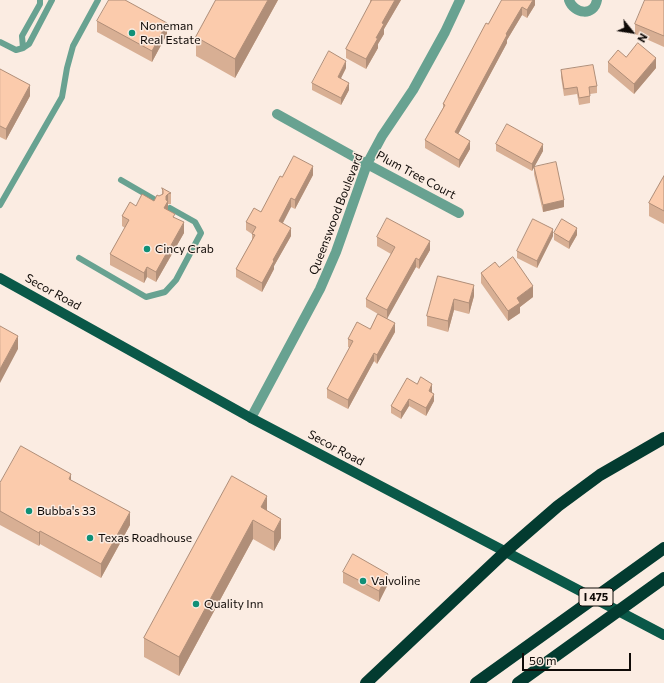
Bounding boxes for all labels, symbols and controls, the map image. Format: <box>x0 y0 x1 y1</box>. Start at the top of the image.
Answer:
north arrow <box>612 12 652 52</box>
place label: Noneman Real Estate <box>140 19 200 47</box>
marker: Noneman Real Estate <box>127 28 137 38</box>
text: N <box>635 31 651 45</box>
street label: Plum Tree Court <box>374 148 458 202</box>
street label: Queenswood Boulevard <box>306 151 366 277</box>
place label: Cincy Crab <box>155 242 214 256</box>
marker: Cincy Crab <box>142 244 152 254</box>
street label: Secor Road <box>23 271 83 313</box>
street label: Secor Road <box>305 427 367 469</box>
place label: Bubba's 33 <box>37 504 96 518</box>
marker: Bubba's 33 <box>24 506 34 516</box>
place label: Texas Roadhouse <box>98 531 192 545</box>
marker: Texas Roadhouse <box>85 533 95 543</box>
place label: Valvoline <box>371 574 420 588</box>
marker: Valvoline <box>358 576 368 586</box>
road number: I 475 <box>579 588 613 606</box>
place label: Quality Inn <box>204 597 263 611</box>
marker: Quality Inn <box>191 599 201 609</box>
scale bar <box>524 645 633 671</box>
text: 50 m <box>529 653 557 667</box>

